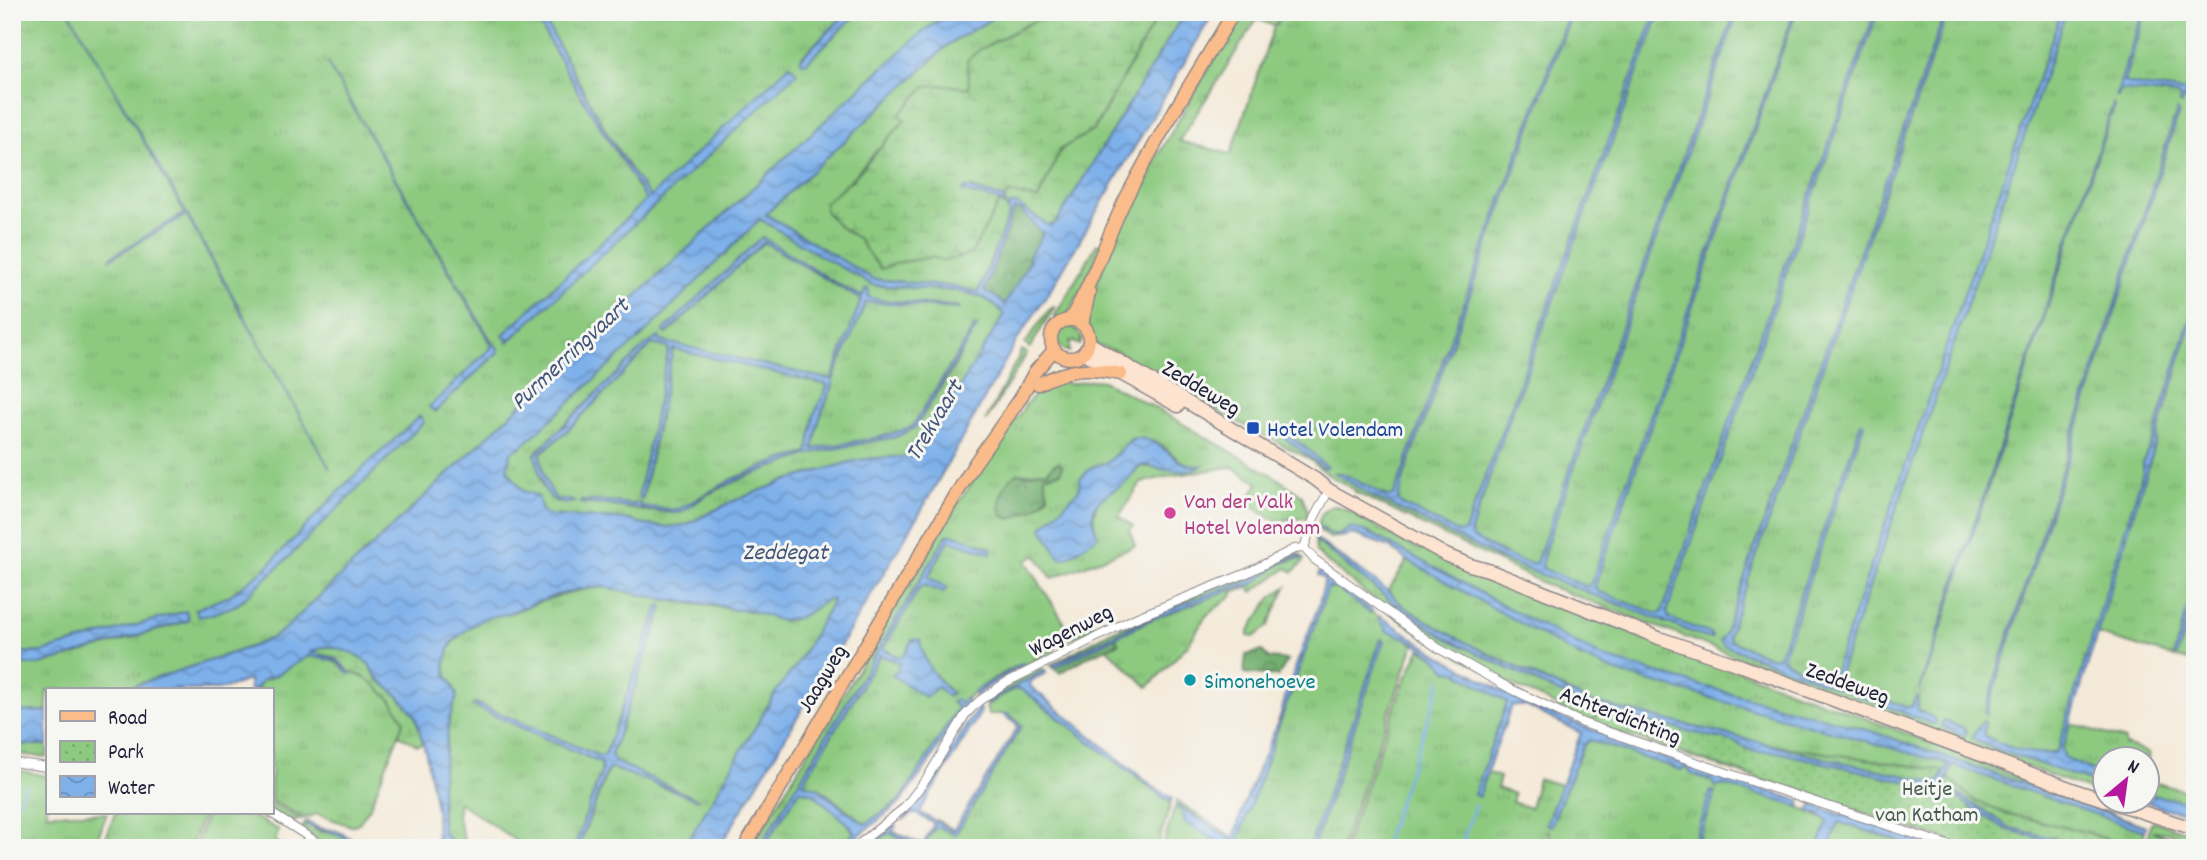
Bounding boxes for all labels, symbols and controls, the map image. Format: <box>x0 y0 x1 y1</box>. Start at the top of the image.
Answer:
water label: Purmerringvaart <box>504 290 640 419</box>
street label: Zeddeweg <box>1154 353 1246 427</box>
water label: Trekvaart <box>898 373 974 469</box>
place label: Hotel Volendam <box>1267 415 1403 448</box>
marker: Hotel Volendam <box>1245 420 1261 436</box>
place label: Van der Valk Hotel Volendam <box>1184 487 1320 546</box>
marker: Van der Valk Hotel Volendam <box>1162 505 1178 521</box>
water label: Zeddegat <box>743 537 830 571</box>
street label: Wagenweg <box>1024 597 1119 667</box>
street label: Jaagweg <box>791 639 857 720</box>
street label: Zeddeweg <box>1800 655 1893 716</box>
place label: Simonehoeve <box>1204 667 1316 700</box>
marker: Simonehoeve <box>1182 672 1198 688</box>
street label: Achterdichting <box>1554 679 1685 756</box>
legend <box>46 688 273 814</box>
text: Road <box>108 705 147 735</box>
text: Park <box>108 739 144 769</box>
north arrow <box>2092 744 2162 814</box>
text: N <box>2122 754 2143 782</box>
park label: Heitje van Katham <box>1875 774 1979 833</box>
text: Water <box>108 775 155 805</box>

